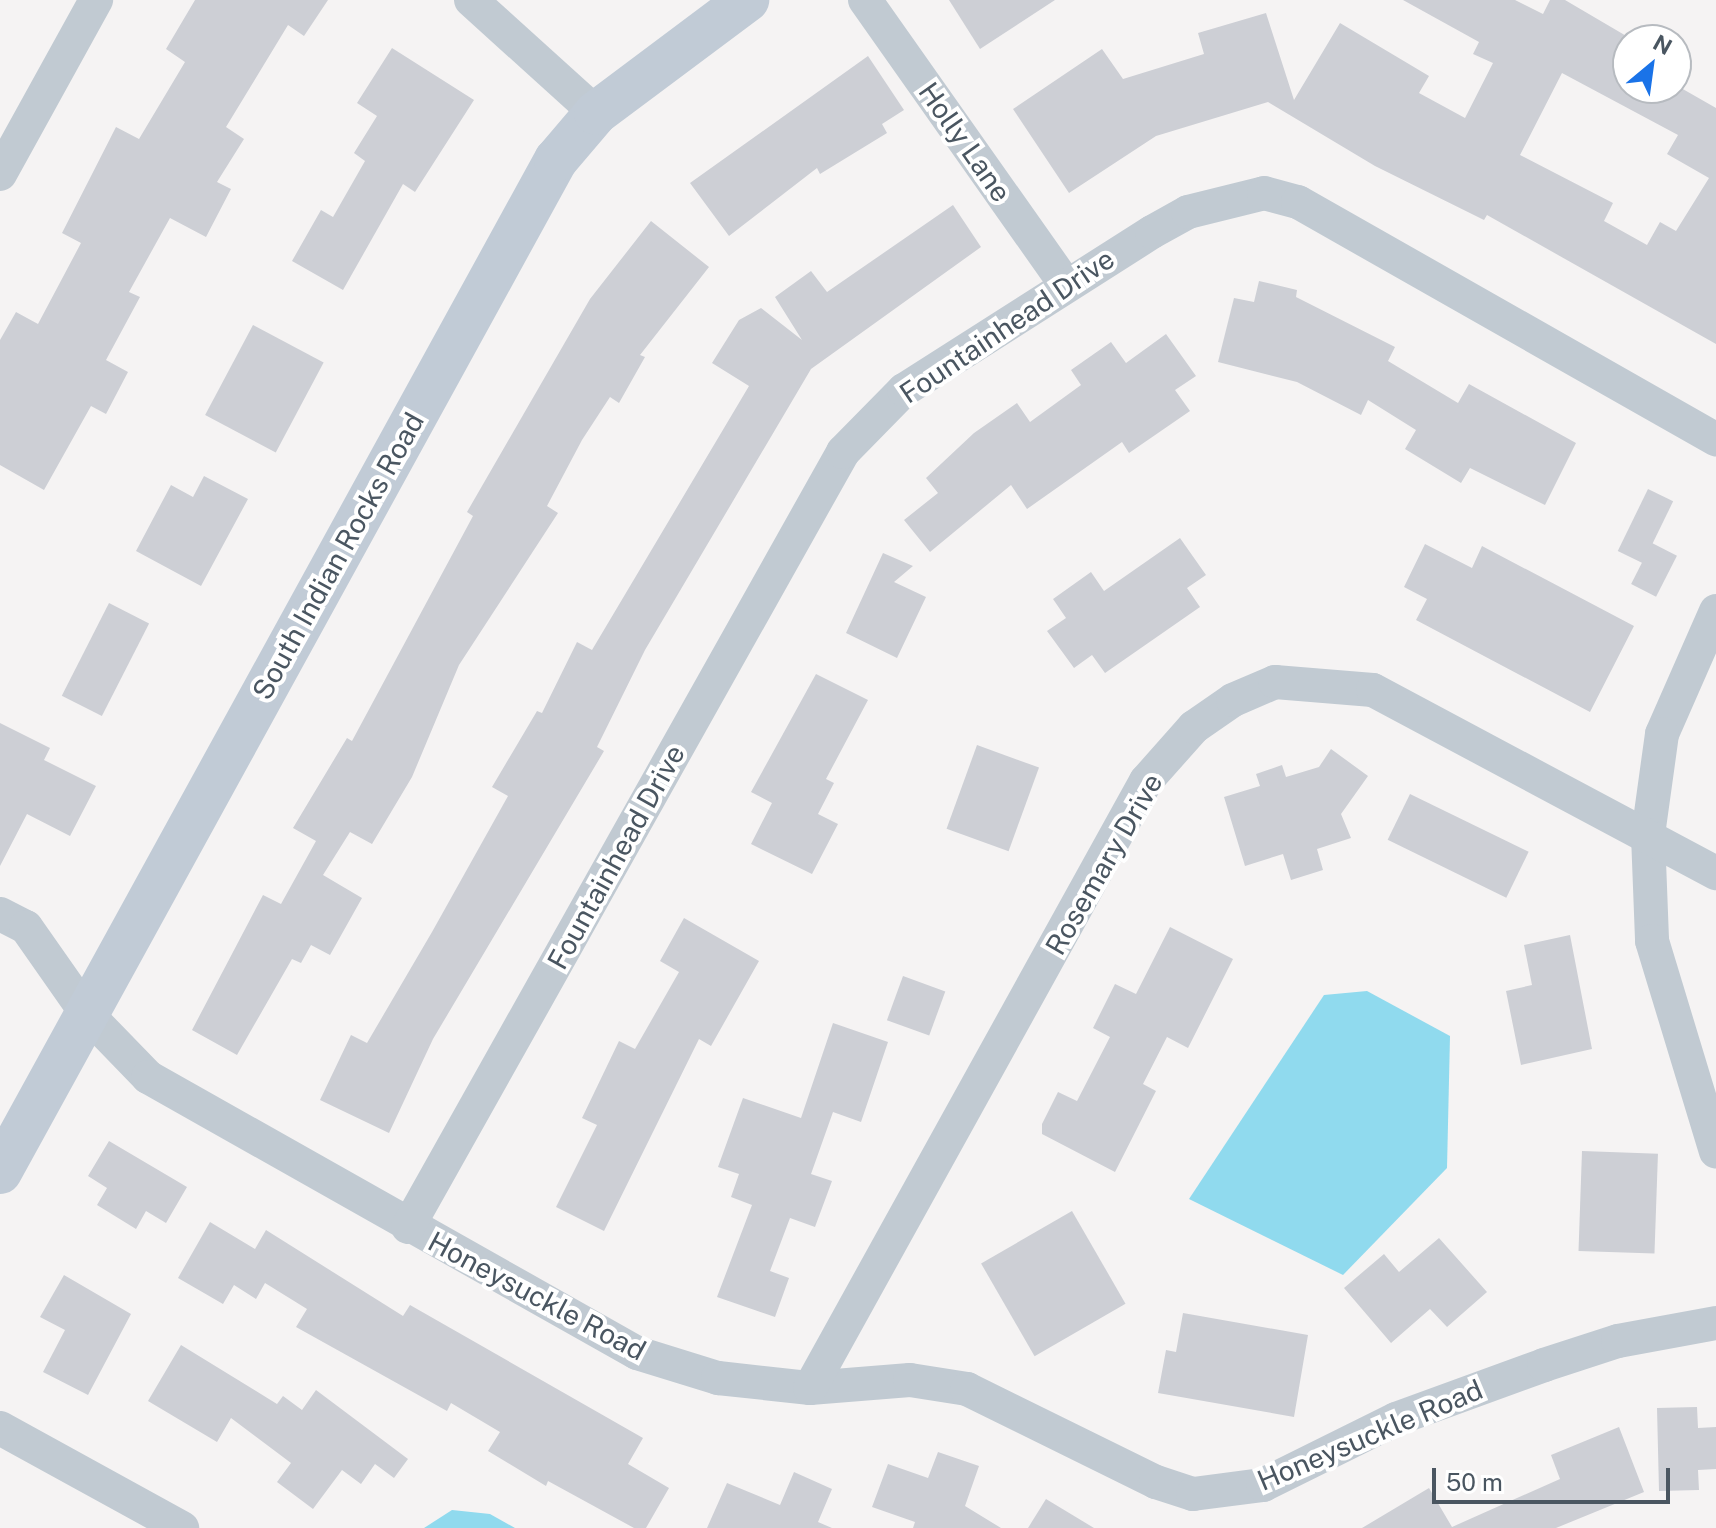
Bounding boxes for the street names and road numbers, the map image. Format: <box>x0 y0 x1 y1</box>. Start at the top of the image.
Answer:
street label: Holly Lane <box>912 76 1018 208</box>
street label: Fountainhead Drive <box>893 242 1121 410</box>
street label: South Indian Rocks Road <box>245 407 431 705</box>
street label: Fountainhead Drive <box>540 739 692 975</box>
street label: Rosemary Drive <box>1038 767 1170 961</box>
street label: Honeysuckle Road <box>422 1224 652 1368</box>
street label: Honeysuckle Road <box>1252 1372 1488 1498</box>

